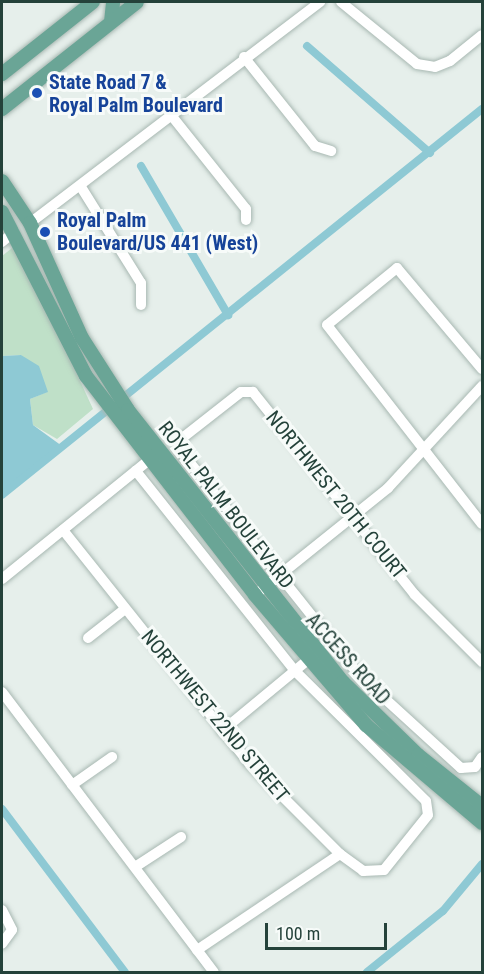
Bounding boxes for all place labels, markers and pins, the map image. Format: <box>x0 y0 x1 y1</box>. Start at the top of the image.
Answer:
place label: State Road 7 & Royal Palm Boulevard <box>49 70 223 117</box>
marker: State Road 7 & Royal Palm Boulevard <box>30 86 44 100</box>
place label: Royal Palm Boulevard/US 441 (West) <box>57 208 258 255</box>
marker: Royal Palm Boulevard/US 441 (West) <box>38 225 52 239</box>

